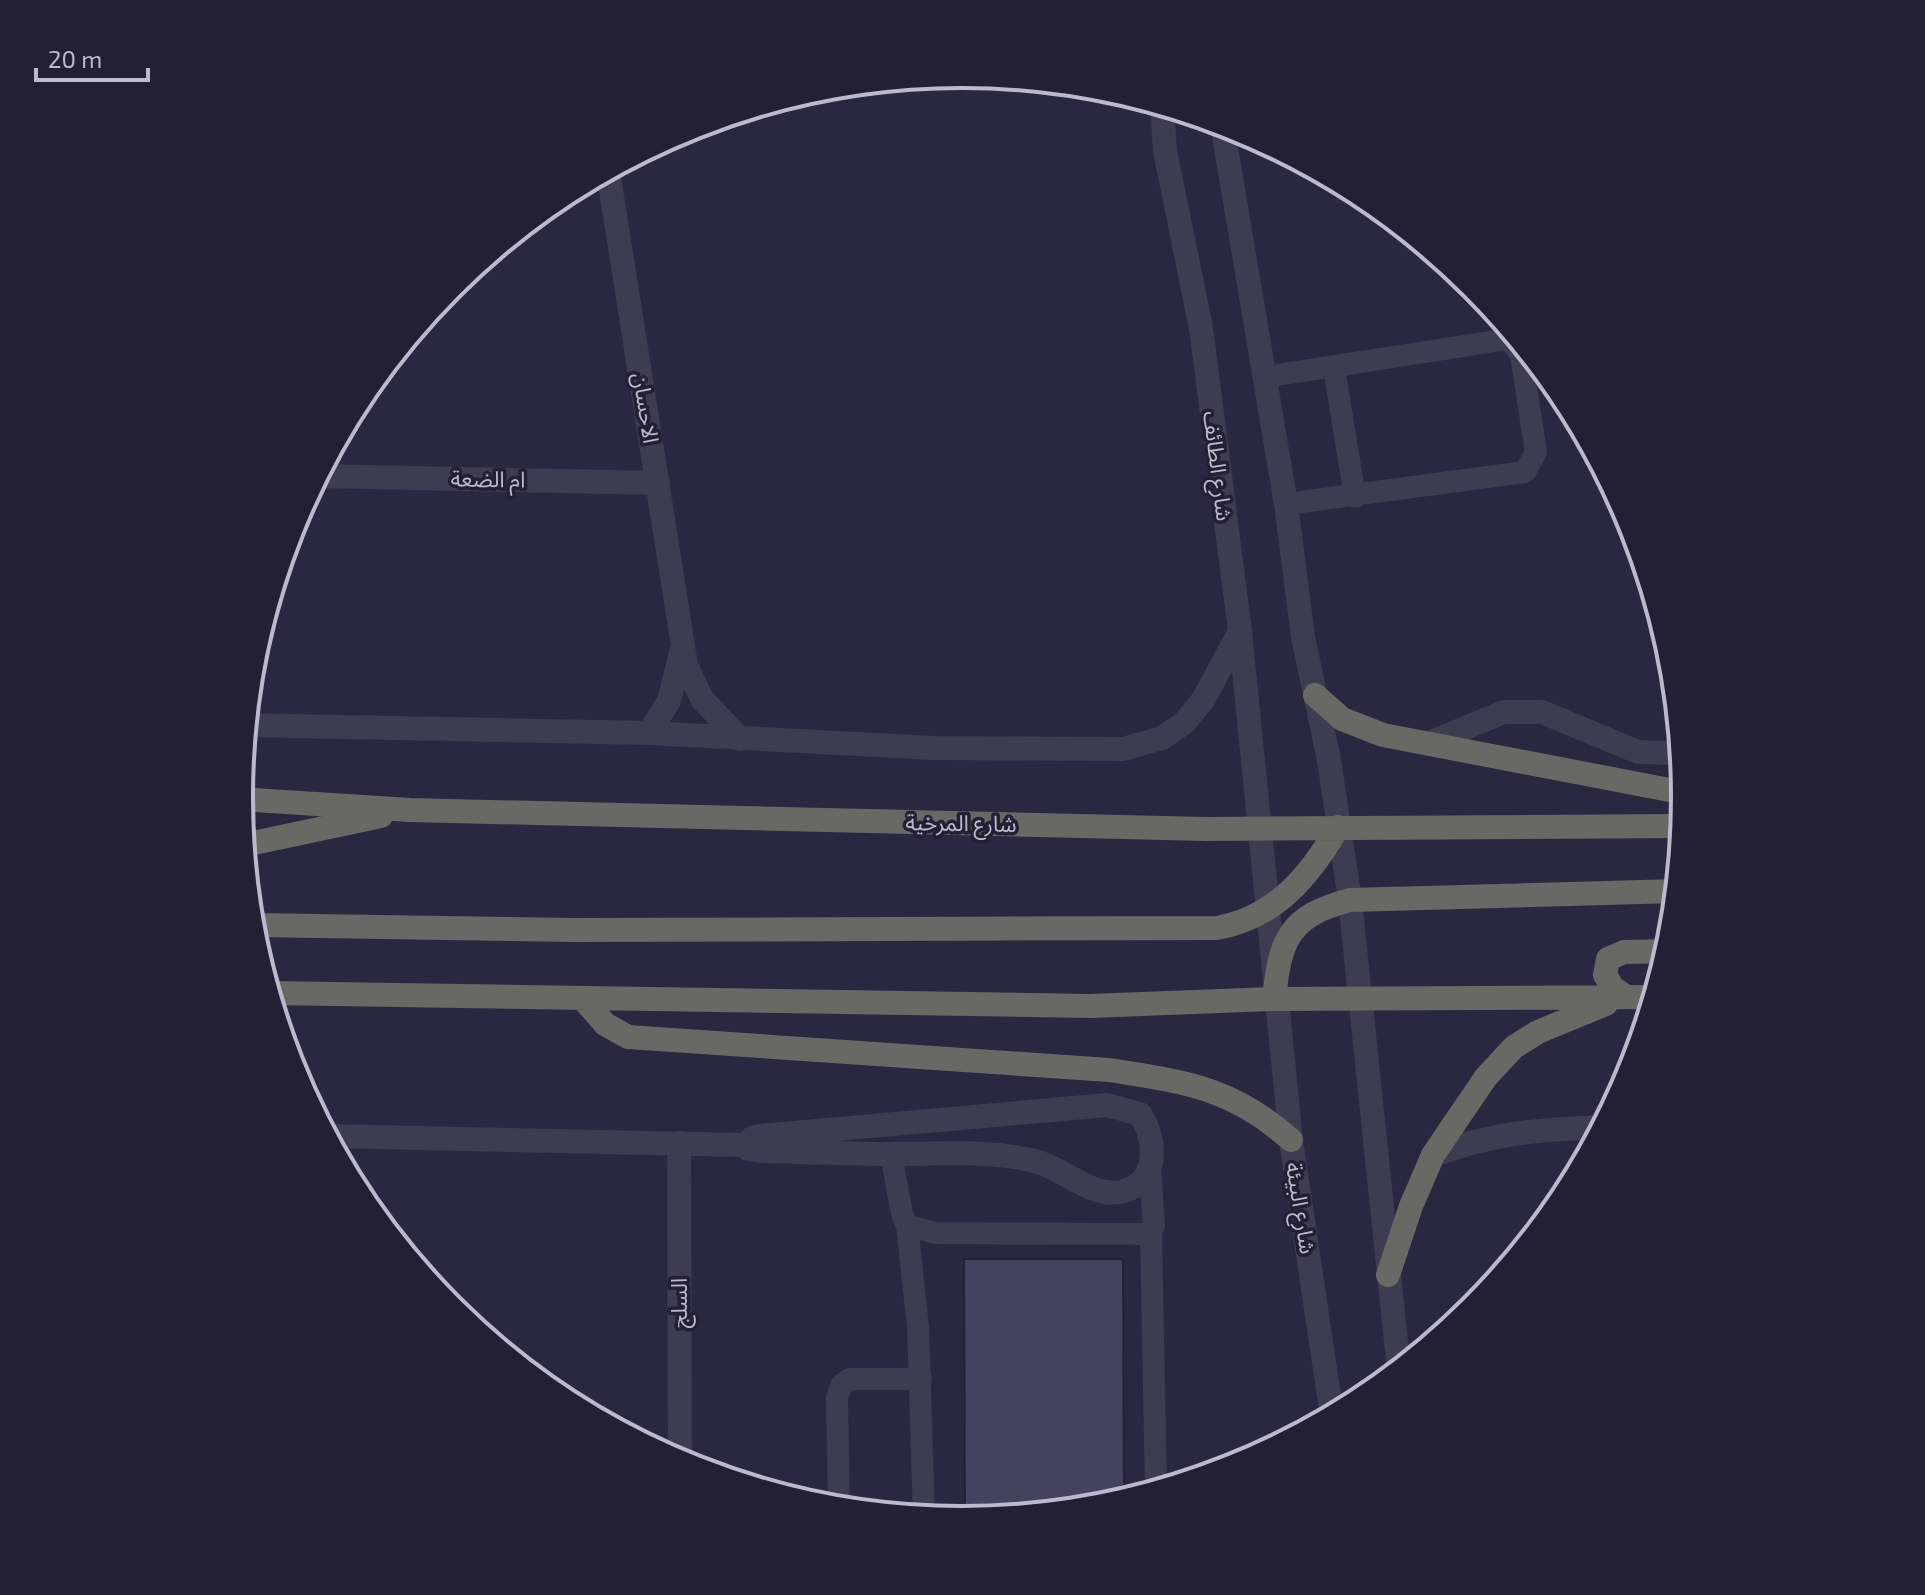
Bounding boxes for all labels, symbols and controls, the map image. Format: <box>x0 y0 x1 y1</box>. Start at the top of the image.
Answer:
scale bar <box>36 32 148 82</box>
text: 20 m <box>48 44 102 73</box>
street label: الاحسان <box>628 371 665 445</box>
street label: شارع الطائف <box>1194 409 1239 523</box>
street label: ام الضعة <box>450 464 526 497</box>
street label: شارع المرخية <box>905 808 1017 841</box>
street label: شارع البيئة <box>1277 1160 1322 1256</box>
street label: السلج <box>665 1278 696 1328</box>

